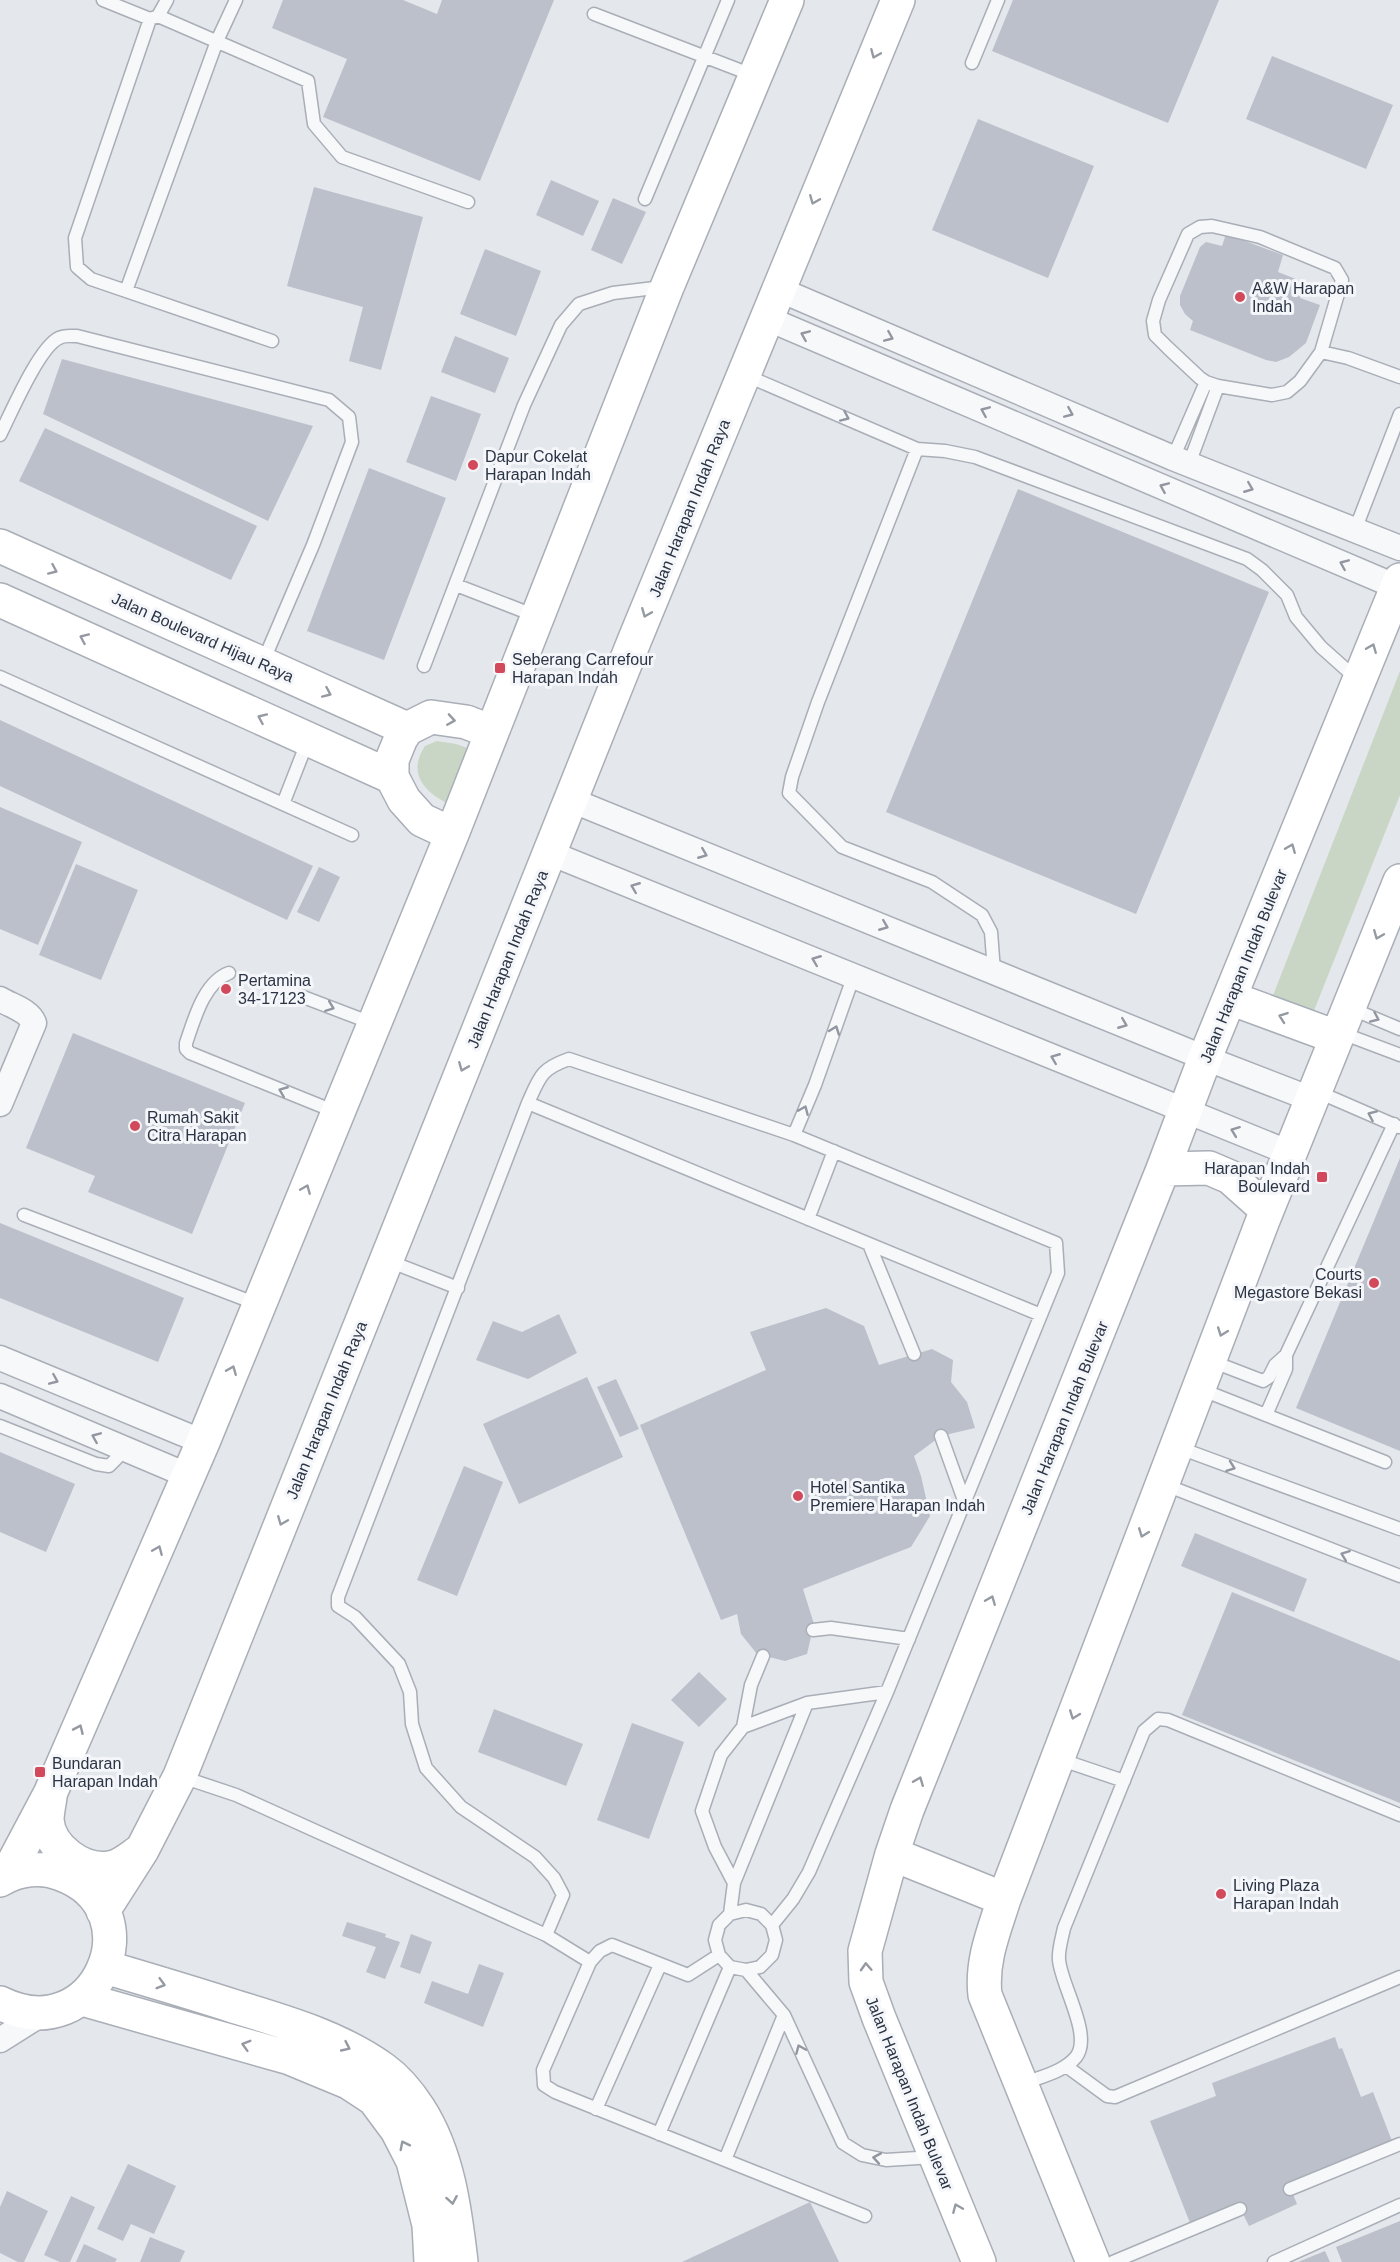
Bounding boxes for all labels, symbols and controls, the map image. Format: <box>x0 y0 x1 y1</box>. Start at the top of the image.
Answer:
one-way arrow <box>870 48 882 59</box>
one-way arrow <box>809 193 821 204</box>
place label: A&W Harapan Indah <box>1252 280 1354 315</box>
marker: A&W Harapan Indah <box>1233 290 1247 304</box>
one-way arrow <box>801 330 812 342</box>
one-way arrow <box>883 330 894 342</box>
one-way arrow <box>980 406 991 418</box>
one-way arrow <box>1062 406 1073 418</box>
one-way arrow <box>838 410 849 422</box>
street label: Jalan Harapan Indah Raya <box>646 417 733 600</box>
place label: Dapur Cokelat Harapan Indah <box>485 448 591 483</box>
marker: Dapur Cokelat Harapan Indah <box>466 458 480 472</box>
one-way arrow <box>1243 481 1254 493</box>
one-way arrow <box>1160 482 1171 494</box>
one-way arrow <box>1339 559 1350 571</box>
one-way arrow <box>47 562 58 574</box>
street label: Jalan Boulevard Hijau Raya <box>109 590 297 685</box>
one-way arrow <box>641 607 653 618</box>
one-way arrow <box>79 633 90 645</box>
one-way arrow <box>1365 644 1377 655</box>
place label: Seberang Carrefour Harapan Indah <box>512 651 654 686</box>
marker: Seberang Carrefour Harapan Indah <box>493 661 507 675</box>
one-way arrow <box>320 686 331 698</box>
one-way arrow <box>257 713 268 725</box>
one-way arrow <box>446 713 455 725</box>
one-way arrow <box>1284 844 1296 855</box>
one-way arrow <box>697 846 708 859</box>
street label: Jalan Harapan Indah Bulevar <box>1197 866 1290 1065</box>
street label: Jalan Harapan Indah Raya <box>464 868 551 1051</box>
one-way arrow <box>630 882 641 894</box>
one-way arrow <box>877 919 888 931</box>
one-way arrow <box>1373 929 1385 940</box>
one-way arrow <box>811 955 822 967</box>
place label: Pertamina 34-17123 <box>238 972 311 1007</box>
marker: Pertamina 34-17123 <box>219 982 233 996</box>
one-way arrow <box>324 1000 335 1012</box>
one-way arrow <box>1368 1011 1379 1023</box>
one-way arrow <box>1278 1012 1289 1024</box>
one-way arrow <box>1116 1017 1127 1029</box>
one-way arrow <box>827 1025 840 1036</box>
one-way arrow <box>1050 1053 1061 1065</box>
one-way arrow <box>458 1061 471 1072</box>
one-way arrow <box>279 1086 290 1098</box>
one-way arrow <box>797 1105 809 1116</box>
place label: Rumah Sakit Citra Harapan <box>147 1109 247 1144</box>
one-way arrow <box>1367 1110 1378 1122</box>
marker: Rumah Sakit Citra Harapan <box>128 1119 142 1133</box>
one-way arrow <box>1231 1126 1242 1138</box>
place label: Harapan Indah Boulevard <box>1204 1160 1310 1195</box>
marker: Harapan Indah Boulevard <box>1315 1170 1329 1184</box>
one-way arrow <box>299 1185 311 1196</box>
place label: Courts Megastore Bekasi <box>1234 1266 1362 1301</box>
marker: Courts Megastore Bekasi <box>1367 1276 1381 1290</box>
street label: Jalan Harapan Indah Bulevar <box>1018 1318 1111 1517</box>
street label: Jalan Harapan Indah Raya <box>283 1319 370 1502</box>
one-way arrow <box>1216 1326 1229 1336</box>
one-way arrow <box>225 1365 237 1376</box>
one-way arrow <box>48 1373 59 1385</box>
one-way arrow <box>91 1432 102 1444</box>
one-way arrow <box>1225 1460 1236 1472</box>
place label: Hotel Santika Premiere Harapan Indah <box>810 1479 985 1514</box>
marker: Hotel Santika Premiere Harapan Indah <box>791 1489 805 1503</box>
one-way arrow <box>277 1515 289 1526</box>
one-way arrow <box>1138 1527 1151 1538</box>
one-way arrow <box>150 1545 162 1556</box>
one-way arrow <box>1341 1550 1352 1562</box>
one-way arrow <box>984 1595 996 1606</box>
one-way arrow <box>1069 1709 1081 1720</box>
one-way arrow <box>72 1724 84 1735</box>
place label: Bundaran Harapan Indah <box>52 1755 158 1790</box>
marker: Bundaran Harapan Indah <box>33 1765 47 1779</box>
one-way arrow <box>912 1776 924 1787</box>
place label: Living Plaza Harapan Indah <box>1233 1877 1339 1912</box>
marker: Living Plaza Harapan Indah <box>1214 1887 1228 1901</box>
one-way arrow <box>859 1963 872 1972</box>
one-way arrow <box>155 1977 166 1989</box>
street label: Jalan Harapan Indah Bulevar <box>863 1994 956 2193</box>
one-way arrow <box>241 2040 251 2052</box>
one-way arrow <box>339 2040 350 2052</box>
one-way arrow <box>795 2044 807 2055</box>
one-way arrow <box>400 2140 411 2151</box>
one-way arrow <box>872 2152 882 2165</box>
one-way arrow <box>445 2195 458 2205</box>
one-way arrow <box>952 2203 964 2214</box>

